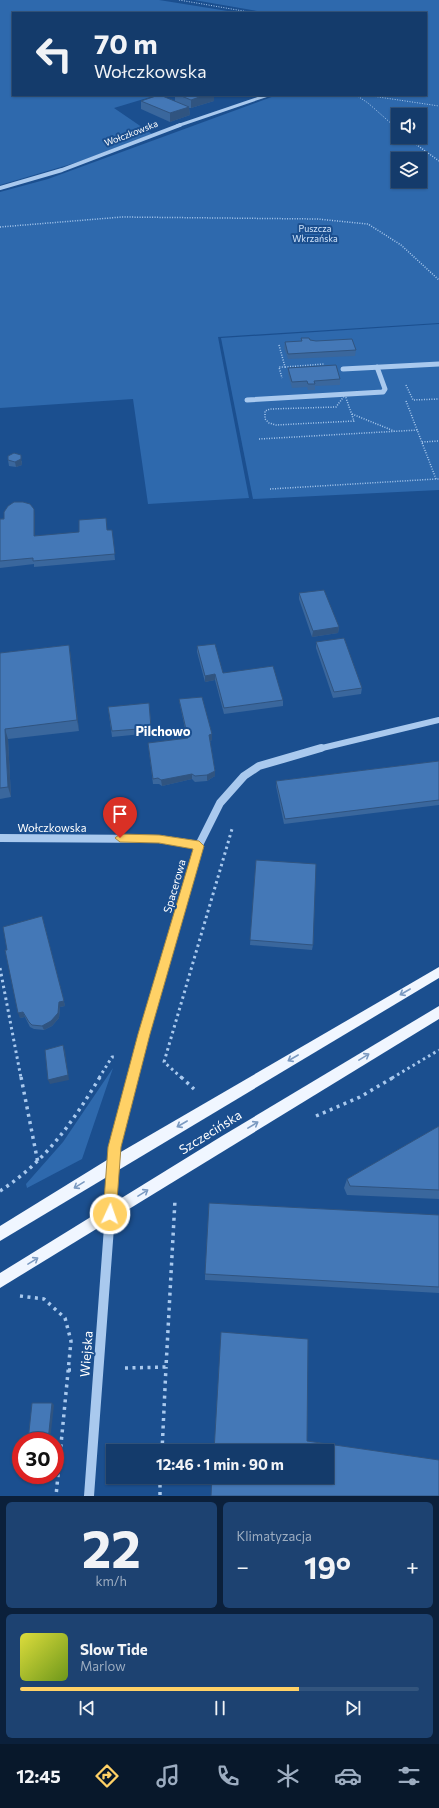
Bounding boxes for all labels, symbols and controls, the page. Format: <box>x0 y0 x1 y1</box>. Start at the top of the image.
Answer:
text: 70 m <box>94 26 158 60</box>
icon: left <box>28 28 80 80</box>
text: Wołczkowska <box>94 60 207 82</box>
map controls <box>391 108 427 188</box>
button: sound <box>391 108 427 144</box>
street label: Wołczkowska <box>103 118 160 148</box>
button: layers <box>391 152 427 188</box>
park label: Puszcza Wkrzańska <box>292 223 338 244</box>
district label: Pilchowo <box>135 723 191 739</box>
pin <box>103 797 137 838</box>
icon: arrive <box>109 803 131 825</box>
street label: Wołczkowska <box>18 821 86 834</box>
street label: Spacerowa <box>160 858 188 914</box>
one-way arrow <box>399 988 411 996</box>
one-way arrow <box>358 1053 370 1061</box>
one-way arrow <box>287 1054 299 1062</box>
street label: Szczecińska <box>176 1106 244 1158</box>
one-way arrow <box>247 1120 259 1128</box>
one-way arrow <box>176 1121 188 1129</box>
one-way arrow <box>74 1181 85 1189</box>
one-way arrow <box>137 1189 148 1197</box>
position arrow <box>89 1193 131 1235</box>
one-way arrow <box>27 1257 38 1265</box>
street label: Wiejska <box>76 1330 96 1378</box>
speed limit sign: 30 <box>12 1432 64 1484</box>
text: 12:46 · 1 min · 90 m <box>156 1455 284 1473</box>
text: 22 <box>82 1515 141 1579</box>
text: Klimatyzacja <box>237 1528 312 1544</box>
text: 19° <box>304 1548 351 1585</box>
text: − <box>237 1553 249 1580</box>
text: + <box>406 1553 419 1580</box>
text: km/h <box>95 1573 127 1589</box>
text: Slow Tide <box>80 1640 148 1658</box>
text: Marlow <box>80 1658 126 1674</box>
icon: previous <box>76 1697 98 1719</box>
icon: pause <box>209 1697 231 1719</box>
icon: next <box>342 1697 364 1719</box>
icon: directions <box>93 1762 121 1790</box>
icon: music <box>154 1762 182 1790</box>
icon: phone <box>214 1762 242 1790</box>
icon: climate <box>274 1762 302 1790</box>
icon: car <box>334 1762 362 1790</box>
icon: filters <box>395 1762 423 1790</box>
text: 12:45 <box>16 1765 61 1787</box>

